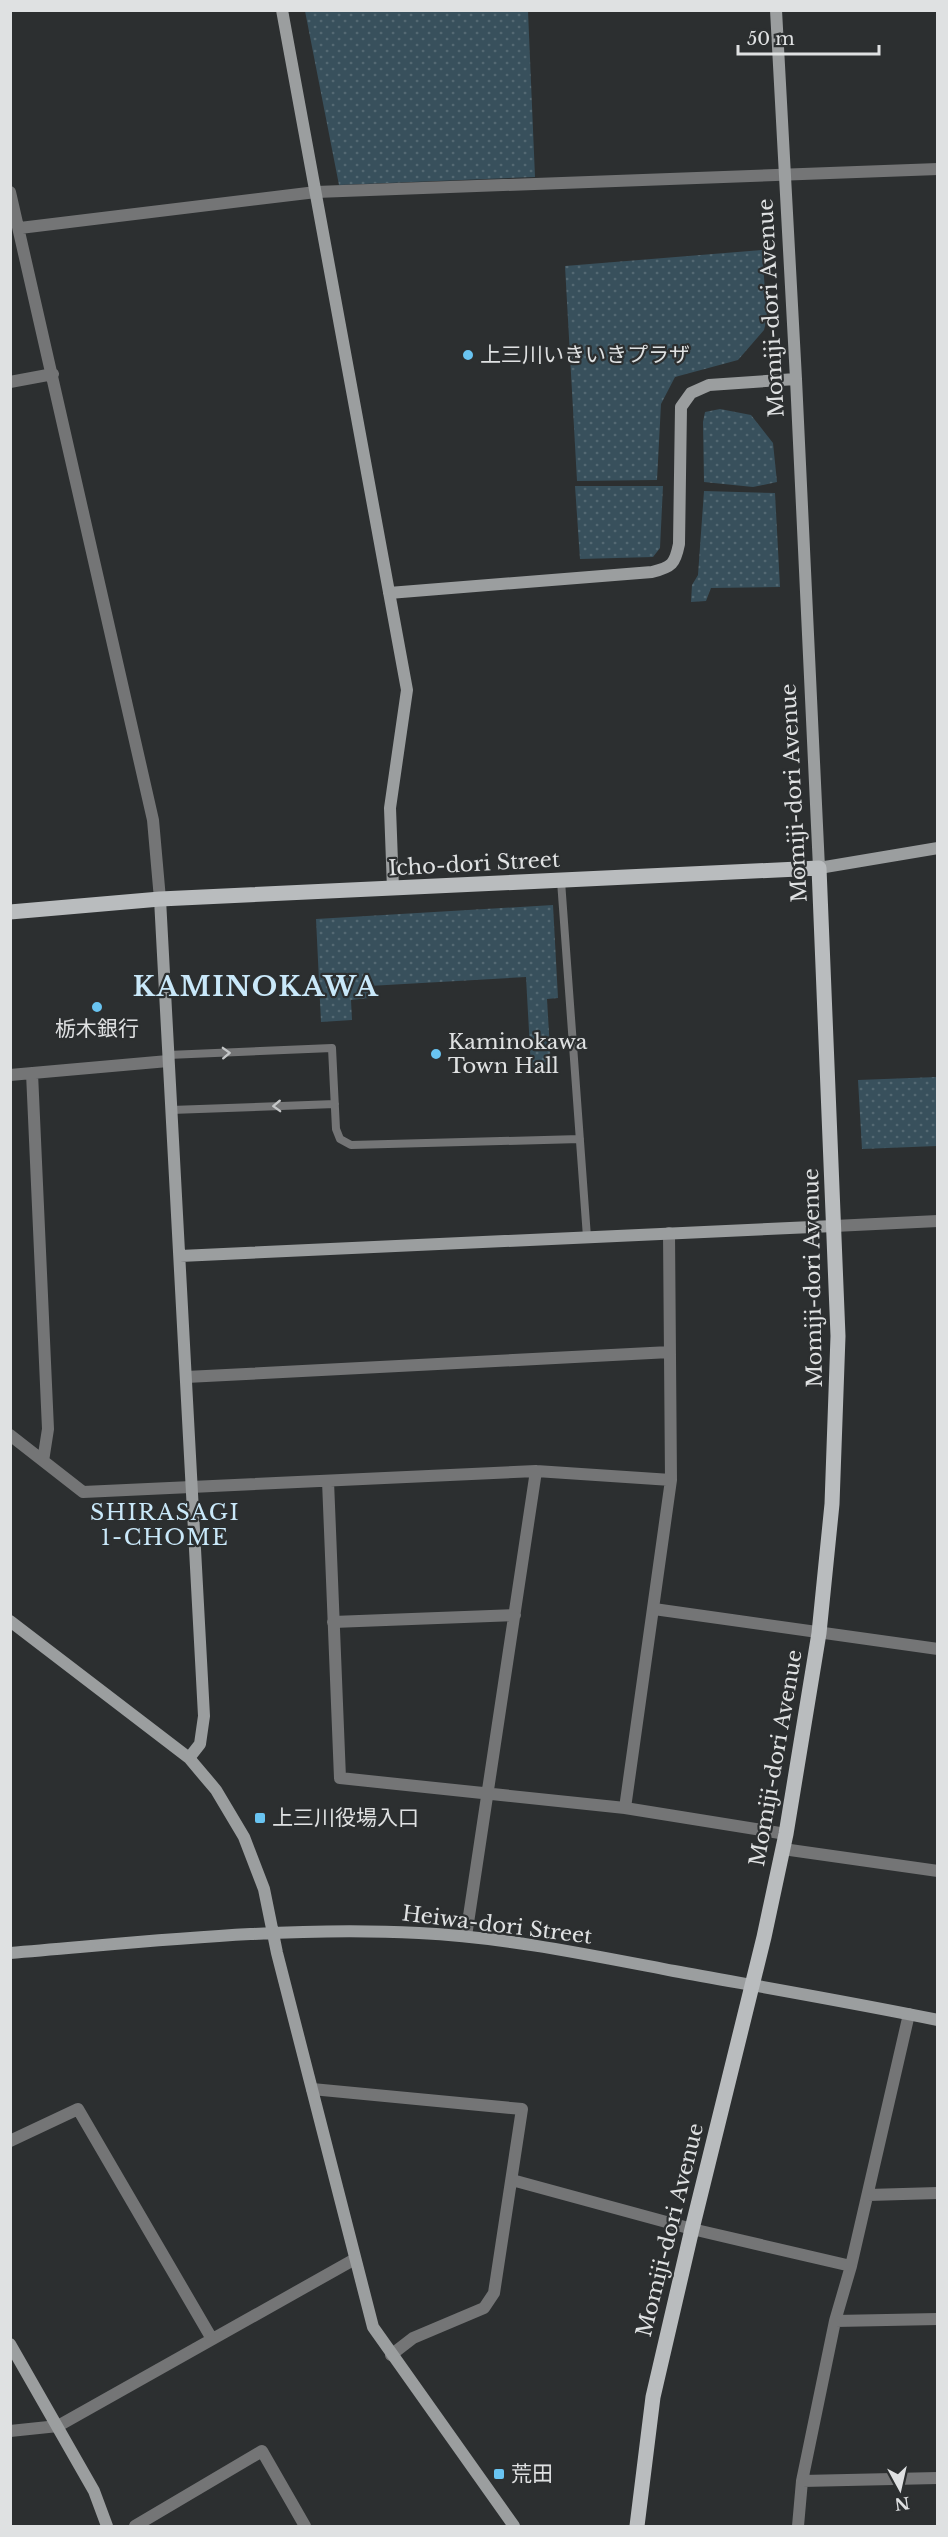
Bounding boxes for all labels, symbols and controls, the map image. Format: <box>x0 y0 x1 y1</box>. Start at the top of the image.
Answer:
scale bar <box>738 18 879 56</box>
text: 50 m <box>747 28 795 50</box>
street label: Momiji-dori Avenue <box>752 198 790 418</box>
place label: 上三川いきいきプラザ <box>480 342 690 368</box>
marker: 上三川いきいきプラザ <box>461 348 475 362</box>
street label: Momiji-dori Avenue <box>775 683 813 903</box>
street label: Icho-dori Street <box>388 847 560 881</box>
district label: KAMINOKAWA <box>133 970 379 1003</box>
marker: 栃木銀行 <box>90 1000 104 1014</box>
place label: 栃木銀行 <box>55 1016 139 1042</box>
place label: Kaminokawa Town Hall <box>448 1029 588 1079</box>
one-way arrow <box>222 1046 231 1059</box>
marker: Kaminokawa Town Hall <box>429 1047 443 1061</box>
one-way arrow <box>272 1099 281 1112</box>
street label: Momiji-dori Avenue <box>798 1168 828 1388</box>
district label: SHIRASAGI 1-CHOME <box>90 1499 240 1551</box>
street label: Momiji-dori Avenue <box>744 1648 808 1868</box>
place label: 上三川役場入口 <box>272 1805 419 1831</box>
marker: 上三川役場入口 <box>253 1811 267 1825</box>
street label: Heiwa-dori Street <box>400 1900 594 1950</box>
street label: Momiji-dori Avenue <box>631 2120 709 2340</box>
north arrow <box>870 2459 930 2519</box>
place label: 荒田 <box>511 2461 553 2487</box>
marker: 荒田 <box>492 2467 506 2481</box>
text: N <box>893 2493 911 2515</box>

